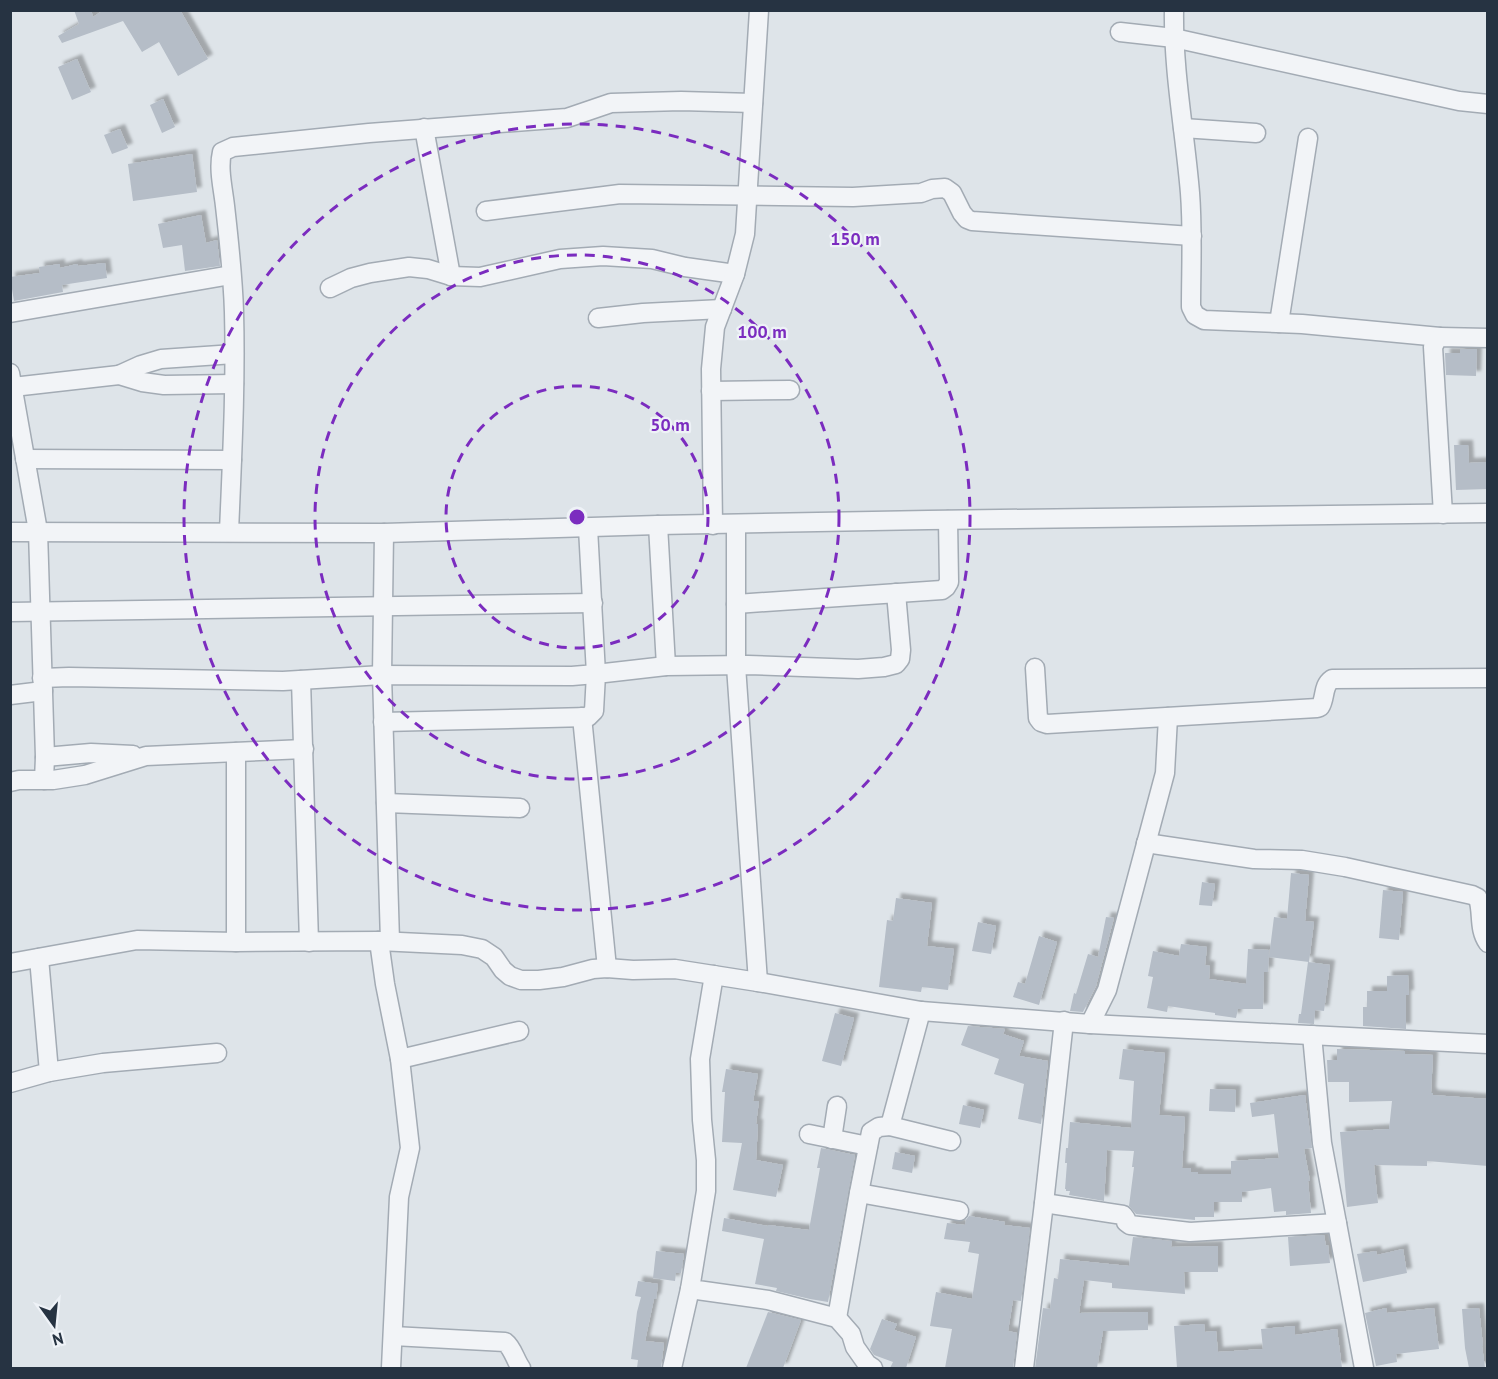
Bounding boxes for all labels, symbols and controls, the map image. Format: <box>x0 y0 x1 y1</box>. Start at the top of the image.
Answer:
text: 150 m <box>830 227 880 250</box>
text: 100 m <box>737 320 787 343</box>
text: 50 m <box>650 413 690 436</box>
centre of rings <box>567 507 587 527</box>
north arrow <box>24 1295 84 1355</box>
text: N <box>50 1328 66 1351</box>

